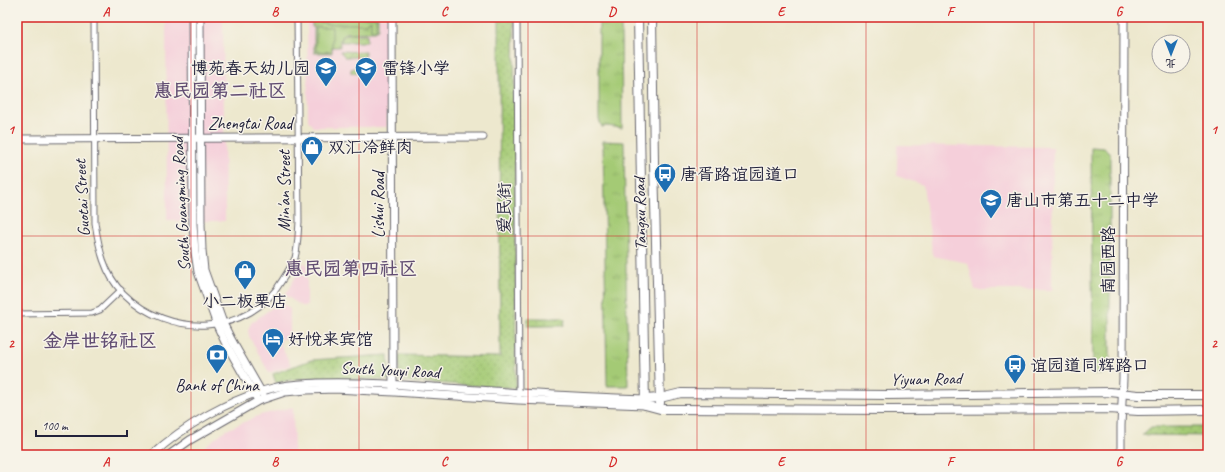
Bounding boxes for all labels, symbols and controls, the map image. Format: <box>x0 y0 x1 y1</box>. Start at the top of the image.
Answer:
text: A <box>103 4 111 20</box>
text: B <box>272 4 280 20</box>
text: C <box>441 4 449 20</box>
text: D <box>608 4 617 20</box>
text: E <box>778 4 787 20</box>
text: F <box>947 4 956 20</box>
text: G <box>1116 4 1124 20</box>
north arrow <box>1151 34 1191 74</box>
school or university icon: 博苑春天幼儿园 <box>313 55 339 88</box>
school or university icon: 雷锋小学 <box>353 55 379 88</box>
text: 北 <box>1166 57 1177 71</box>
place label: 博苑春天幼儿园 <box>191 58 310 79</box>
place label: 雷锋小学 <box>382 58 450 79</box>
district label: 惠民园第二社区 <box>153 79 287 103</box>
street label: Zhengtai Road <box>208 113 294 134</box>
text: 1 <box>8 122 16 138</box>
text: 1 <box>1211 122 1219 138</box>
street label: South Guangming Road <box>167 133 195 272</box>
shop icon: 双汇冷鲜肉 <box>299 134 325 167</box>
place label: 双汇冷鲜肉 <box>328 137 413 158</box>
street label: Min'an Street <box>274 148 295 232</box>
street label: Guotai Street <box>69 157 95 237</box>
bus stop icon: 唐胥路谊园道口 <box>652 161 678 194</box>
place label: 唐胥路谊园道口 <box>680 164 799 185</box>
street label: Lishui Road <box>368 170 389 238</box>
street label: Tangxu Road <box>629 175 651 251</box>
street label: 爱民街 <box>494 183 515 234</box>
school or university icon: 唐山市第五十二中学 <box>978 187 1004 220</box>
place label: 唐山市第五十二中学 <box>1006 190 1159 211</box>
street label: 南园西路 <box>1098 226 1119 294</box>
district label: 惠民园第四社区 <box>284 257 418 281</box>
shop icon: 小二板栗店 <box>232 258 258 291</box>
place label: 小二板栗店 <box>203 291 288 312</box>
hotel icon: 好悦来宾馆 <box>260 326 286 359</box>
district label: 金岸世铭社区 <box>43 329 157 353</box>
place label: 好悦来宾馆 <box>288 329 373 350</box>
text: 2 <box>8 336 15 352</box>
text: 2 <box>1211 336 1218 352</box>
bank icon: Bank of China <box>204 342 230 375</box>
bus stop icon: 谊园道同辉路口 <box>1002 352 1028 385</box>
place label: 谊园道同辉路口 <box>1030 355 1149 376</box>
street label: South Youyi Road <box>340 357 442 383</box>
street label: Yiyuan Road <box>890 368 964 390</box>
place label: Bank of China <box>175 375 260 396</box>
scale bar <box>36 412 127 438</box>
text: 100 m <box>42 418 69 434</box>
text: A <box>103 454 111 470</box>
text: B <box>272 454 280 470</box>
text: C <box>441 454 449 470</box>
text: D <box>608 454 617 470</box>
text: E <box>778 454 787 470</box>
text: F <box>947 454 956 470</box>
text: G <box>1116 454 1124 470</box>

